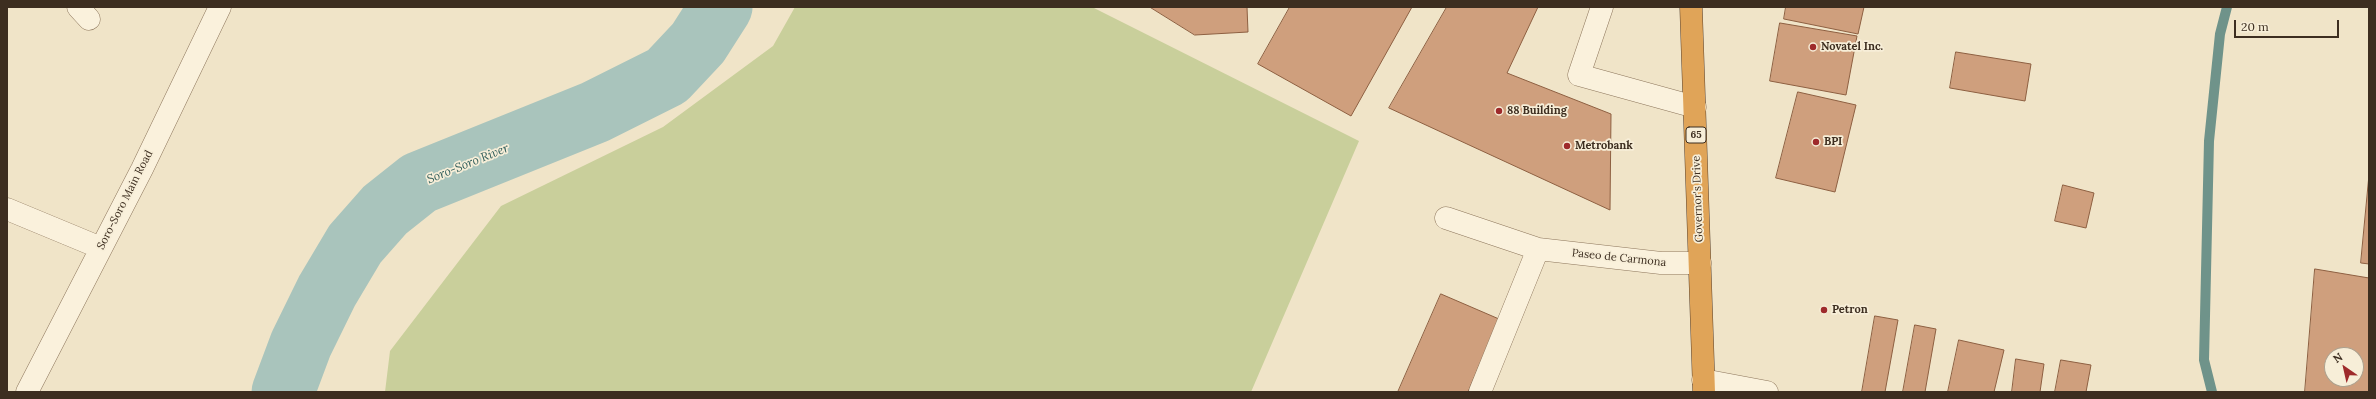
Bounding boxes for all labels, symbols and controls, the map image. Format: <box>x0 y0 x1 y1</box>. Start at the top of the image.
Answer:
scale bar <box>2236 12 2341 38</box>
text: 20 m <box>2241 19 2269 34</box>
place label: Novatel Inc. <box>1821 40 1883 54</box>
marker: Novatel Inc. <box>1808 42 1818 52</box>
place label: 88 Building <box>1507 104 1567 118</box>
marker: 88 Building <box>1494 106 1504 116</box>
road number: 65 <box>1686 127 1706 143</box>
place label: BPI <box>1824 135 1842 149</box>
marker: BPI <box>1811 137 1821 147</box>
place label: Metrobank <box>1575 139 1633 153</box>
water label: Soro-Soro River <box>425 141 511 187</box>
marker: Metrobank <box>1562 141 1572 151</box>
street label: Soro-Soro Main Road <box>94 148 156 252</box>
street label: Governor's Drive <box>1690 155 1706 243</box>
street label: Paseo de Carmona <box>1571 246 1667 270</box>
place label: Petron <box>1832 303 1868 317</box>
marker: Petron <box>1819 305 1829 315</box>
north arrow <box>2324 347 2364 387</box>
text: N <box>2330 350 2345 366</box>

